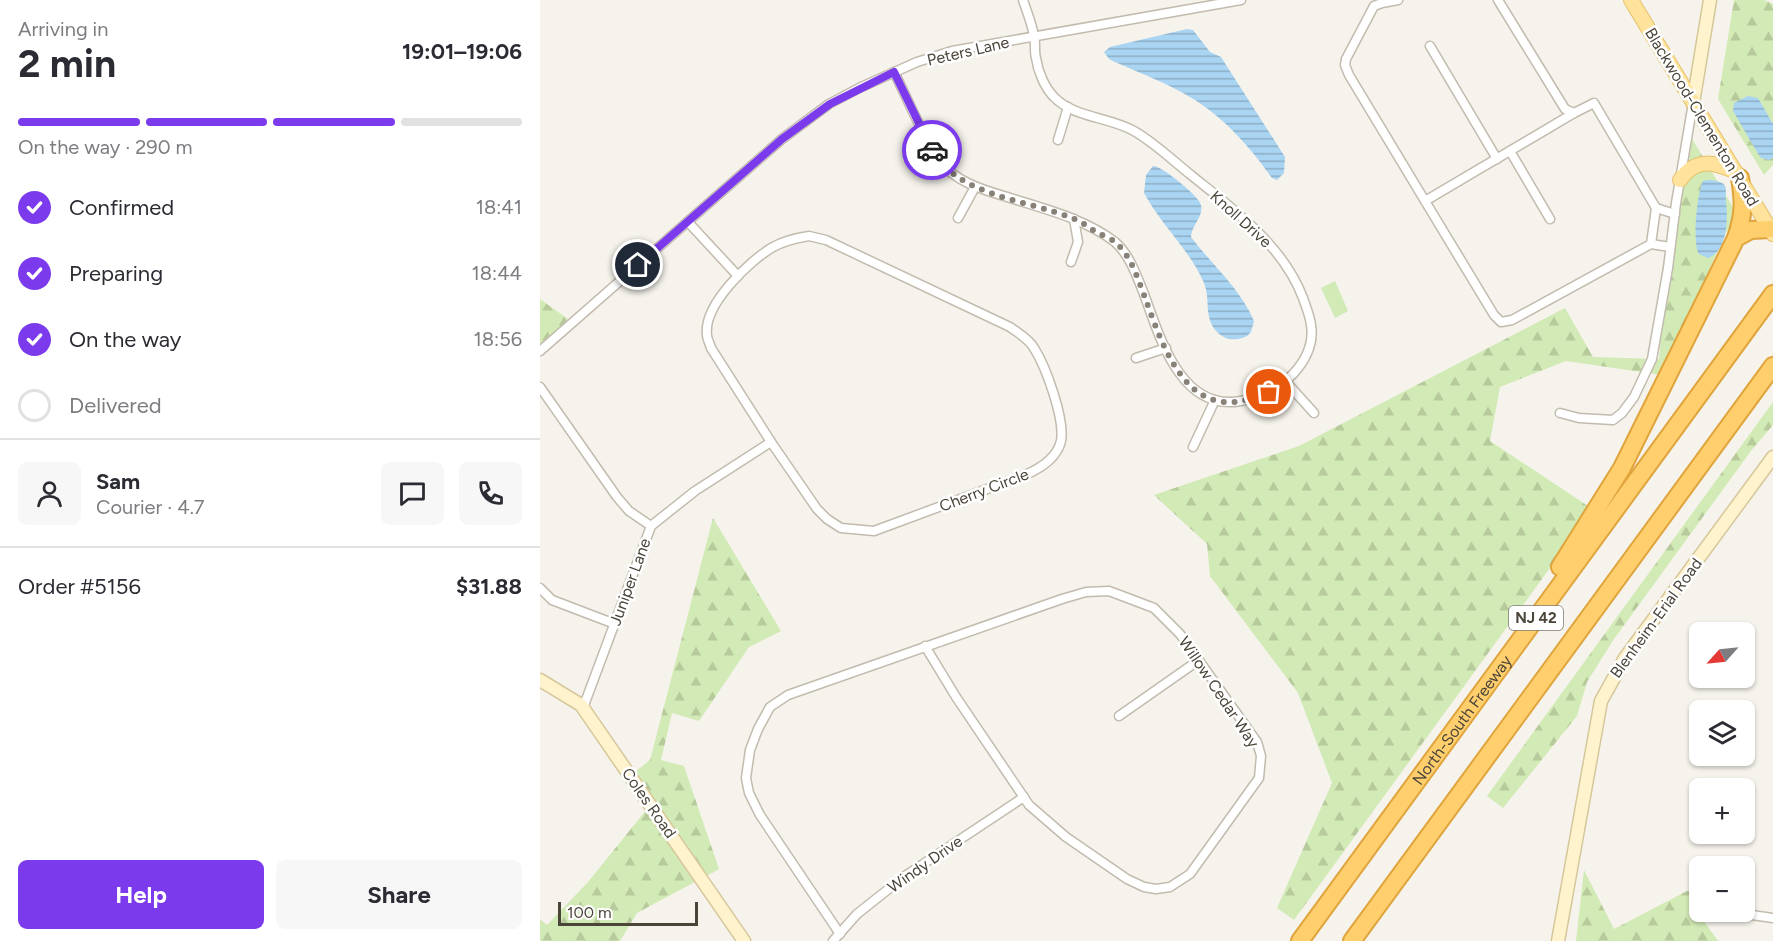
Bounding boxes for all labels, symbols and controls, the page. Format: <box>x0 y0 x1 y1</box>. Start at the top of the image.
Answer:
text: Arriving in <box>18 17 108 41</box>
street label: Blackwood-Clementon Road <box>1641 24 1763 210</box>
street label: Peters Lane <box>925 32 1011 70</box>
text: 19:01–19:06 <box>402 38 522 65</box>
text: 2 min <box>18 40 116 87</box>
courier <box>902 120 962 180</box>
icon: car <box>916 134 949 167</box>
text: On the way · 290 m <box>18 135 192 159</box>
street label: Knoll Drive <box>1206 187 1276 252</box>
icon: check <box>18 191 51 224</box>
text: Confirmed <box>69 194 174 221</box>
text: 18:41 <box>476 195 522 219</box>
pin <box>612 239 663 290</box>
icon: home <box>621 248 654 281</box>
icon: check <box>18 257 51 290</box>
text: Preparing <box>69 260 163 287</box>
text: 18:44 <box>472 261 522 285</box>
icon: check <box>18 323 51 356</box>
text: On the way <box>69 326 181 353</box>
text: 18:56 <box>474 327 522 351</box>
pin <box>1243 366 1294 417</box>
icon: bag <box>1252 375 1285 408</box>
text: Delivered <box>69 392 162 419</box>
button: person <box>18 462 81 525</box>
button: chat <box>381 462 444 525</box>
button: phone <box>459 462 522 525</box>
street label: Cherry Circle <box>937 464 1032 516</box>
text: Sam <box>96 468 140 495</box>
text: Courier · 4.7 <box>96 495 205 519</box>
street label: Juniper Lane <box>605 536 655 628</box>
street label: Blenheim-Erial Road <box>1606 554 1706 682</box>
text: Order #5156 <box>18 573 141 600</box>
text: $31.88 <box>456 573 522 600</box>
road number: NJ 42 <box>1509 606 1563 630</box>
north arrow <box>1689 622 1755 688</box>
map controls <box>1689 622 1755 922</box>
street label: Willow Cedar Way <box>1175 633 1264 752</box>
street label: North-South Freeway <box>1408 651 1516 788</box>
button: layers <box>1689 700 1755 766</box>
street label: Coles Road <box>618 764 680 842</box>
button: + <box>1689 778 1755 844</box>
street label: Windy Drive <box>884 831 966 897</box>
button: − <box>1689 856 1755 922</box>
button: Help <box>18 860 264 929</box>
button: Share <box>276 860 522 929</box>
scale bar <box>558 899 698 926</box>
text: 100 m <box>567 903 612 922</box>

